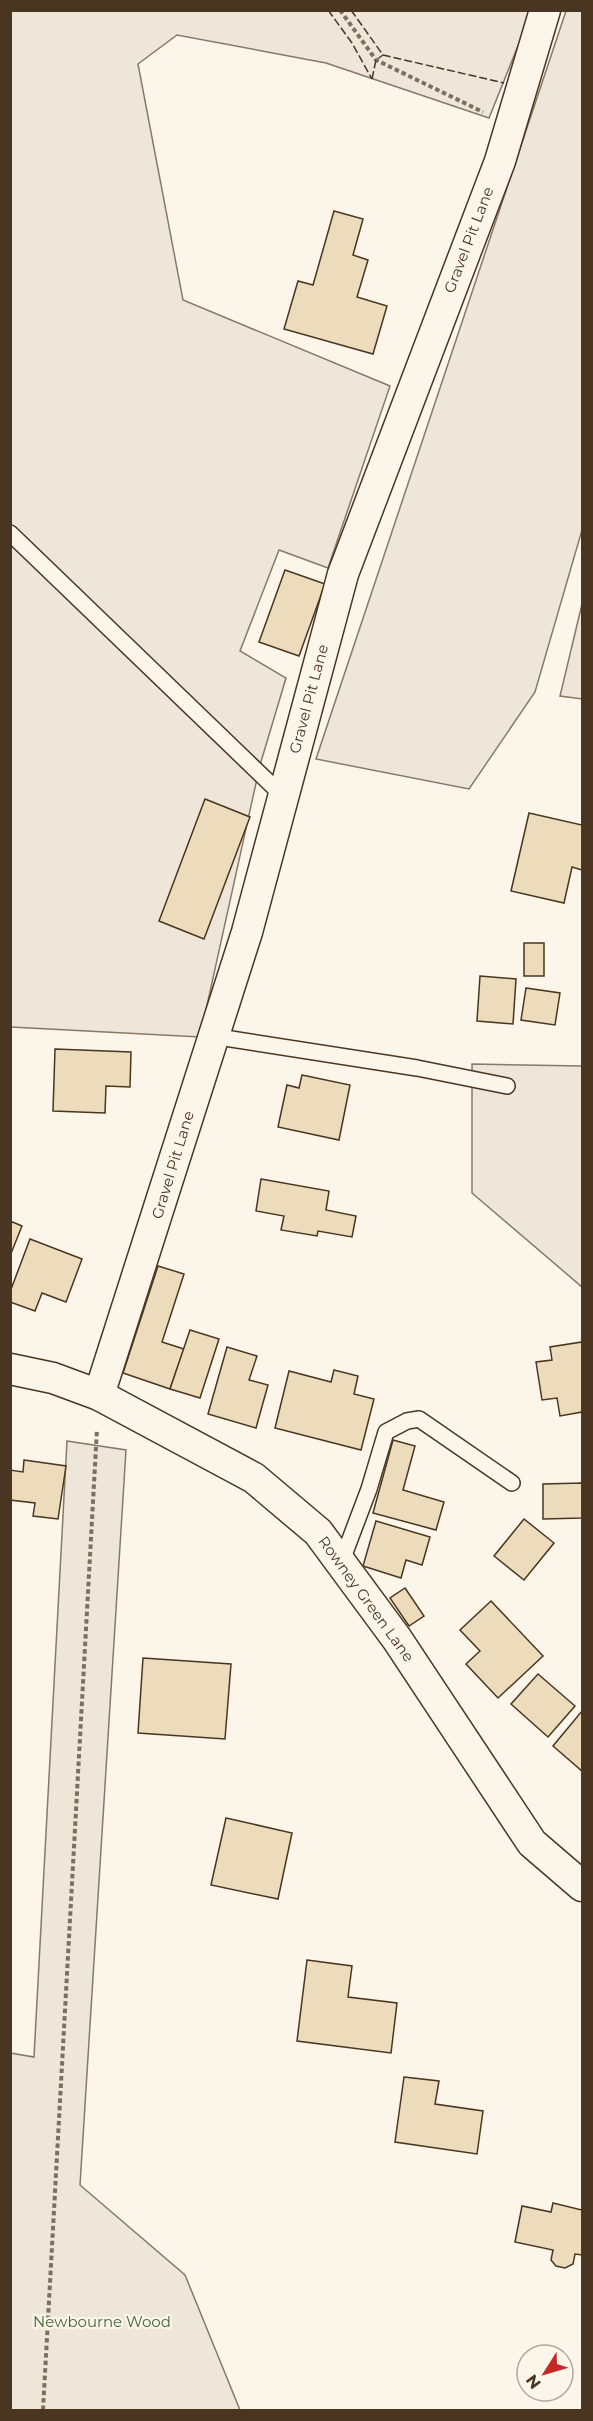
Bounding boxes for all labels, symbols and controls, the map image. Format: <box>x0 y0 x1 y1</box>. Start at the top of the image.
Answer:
street label: Gravel Pit Lane <box>440 184 498 296</box>
street label: Gravel Pit Lane <box>285 642 332 756</box>
street label: Gravel Pit Lane <box>147 1108 198 1221</box>
street label: Rowney Green Lane <box>314 1532 418 1665</box>
park label: Newbourne Wood <box>33 2312 171 2331</box>
north arrow <box>515 2343 575 2403</box>
text: N <box>522 2371 545 2393</box>

